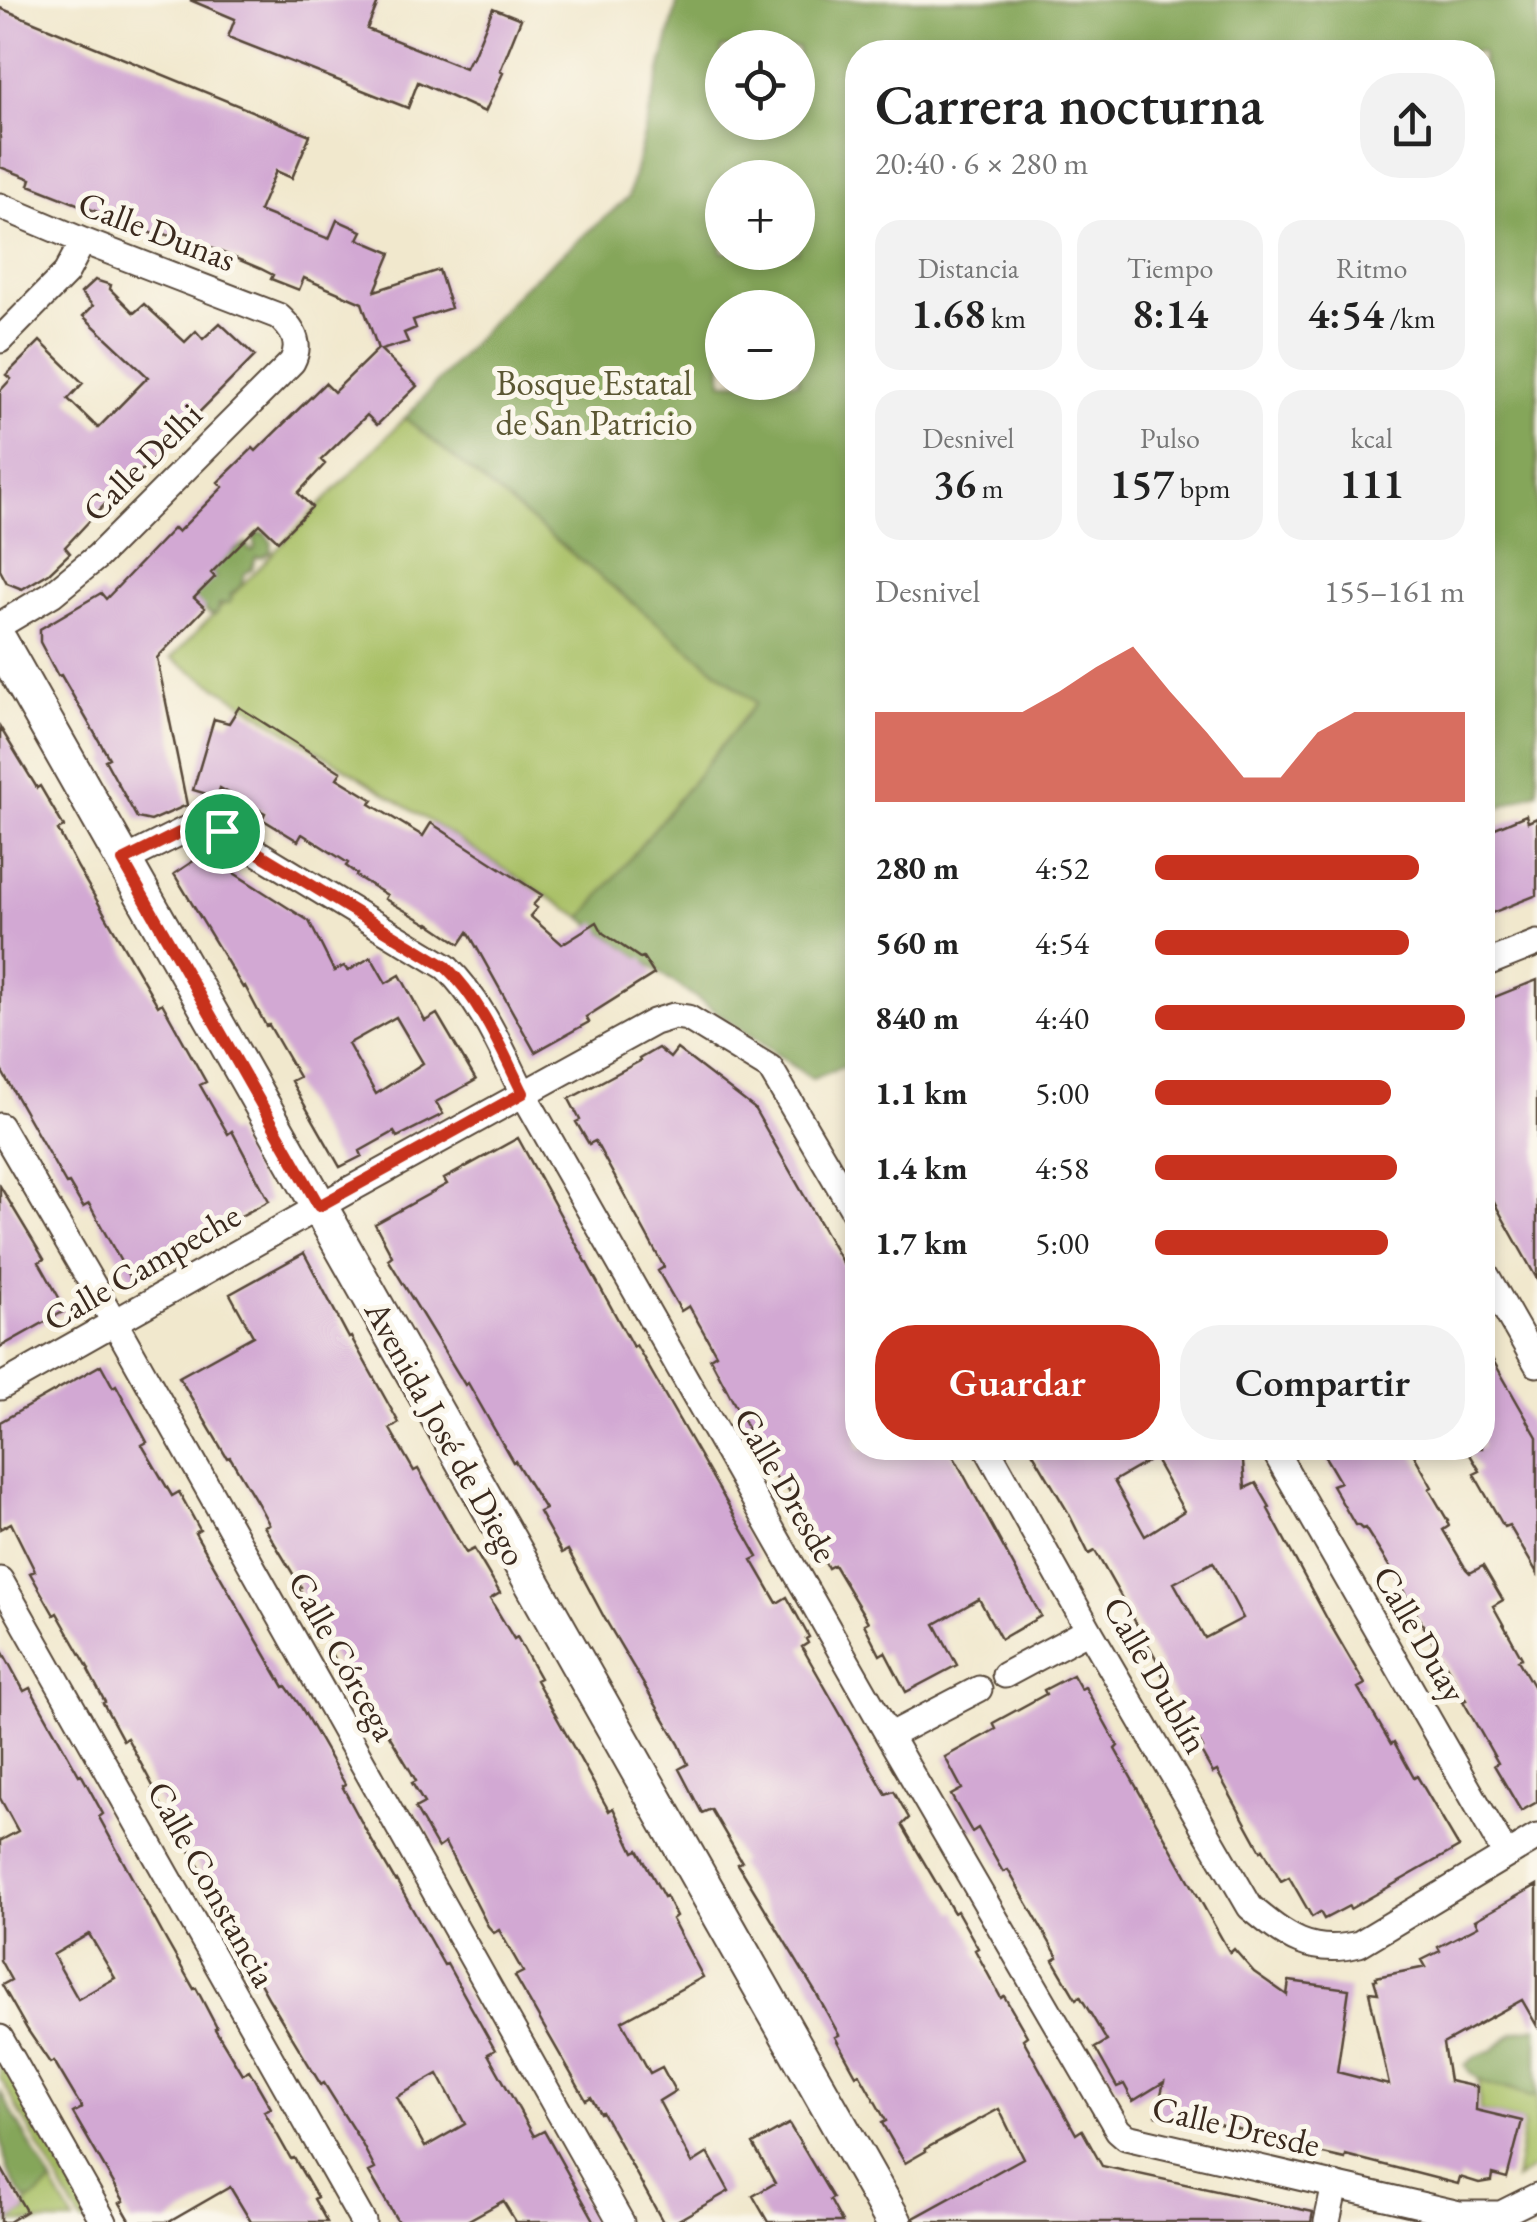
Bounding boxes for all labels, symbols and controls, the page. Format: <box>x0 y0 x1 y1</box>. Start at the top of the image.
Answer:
map controls <box>705 30 815 400</box>
button: locate <box>705 30 815 140</box>
text: Carrera nocturna <box>875 69 1264 140</box>
button: share <box>1360 73 1465 178</box>
text: 20:40 · 6 × 280 m <box>875 142 1088 184</box>
button: + <box>705 160 815 270</box>
street label: Calle Dunas <box>72 180 242 281</box>
text: Distancia <box>918 250 1019 286</box>
text: Tiempo <box>1127 250 1213 286</box>
text: Ritmo <box>1336 250 1407 286</box>
text: 1.68 <box>911 286 985 341</box>
text: 8:14 <box>1132 286 1208 341</box>
text: 4:54 <box>1308 286 1384 341</box>
button: − <box>705 290 815 400</box>
text: km <box>985 300 1026 336</box>
text: /km <box>1384 300 1436 336</box>
park label: Bosque Estatal de San Patricio <box>495 360 693 445</box>
street label: Calle Delhi <box>72 392 211 531</box>
text: Desnivel <box>922 420 1014 456</box>
text: Pulso <box>1140 420 1200 456</box>
text: kcal <box>1351 420 1393 456</box>
text: 36 <box>933 456 976 511</box>
text: 157 <box>1110 456 1174 511</box>
text: 111 <box>1339 456 1404 511</box>
text: m <box>976 470 1004 506</box>
text: bpm <box>1174 470 1230 506</box>
text: Desnivel <box>875 570 980 612</box>
text: 155–161 m <box>1324 570 1465 612</box>
pin <box>180 789 265 874</box>
icon: arrive <box>195 804 250 859</box>
text: 280 m <box>875 847 959 889</box>
text: 4:52 <box>1035 847 1089 889</box>
text: 560 m <box>875 922 959 964</box>
text: 4:54 <box>1035 922 1089 964</box>
text: 840 m <box>875 997 959 1039</box>
text: 4:40 <box>1035 997 1089 1039</box>
text: 1.1 km <box>875 1072 968 1114</box>
text: 5:00 <box>1035 1072 1089 1114</box>
text: 1.4 km <box>875 1147 968 1189</box>
text: 4:58 <box>1035 1147 1089 1189</box>
street label: Calle Campeche <box>35 1192 248 1341</box>
text: 1.7 km <box>875 1222 968 1264</box>
text: 5:00 <box>1035 1222 1089 1264</box>
street label: Avenida José de Diego <box>354 1291 538 1573</box>
button: Guardar <box>875 1325 1160 1440</box>
button: Compartir <box>1180 1325 1465 1440</box>
street label: Calle Dresde <box>724 1400 849 1570</box>
street label: Calle Duay <box>1363 1558 1478 1711</box>
street label: Calle Córcega <box>279 1563 408 1748</box>
street label: Calle Dublín <box>1093 1588 1219 1761</box>
street label: Calle Constancia <box>137 1773 288 1995</box>
street label: Calle Dresde <box>1148 2084 1324 2167</box>

